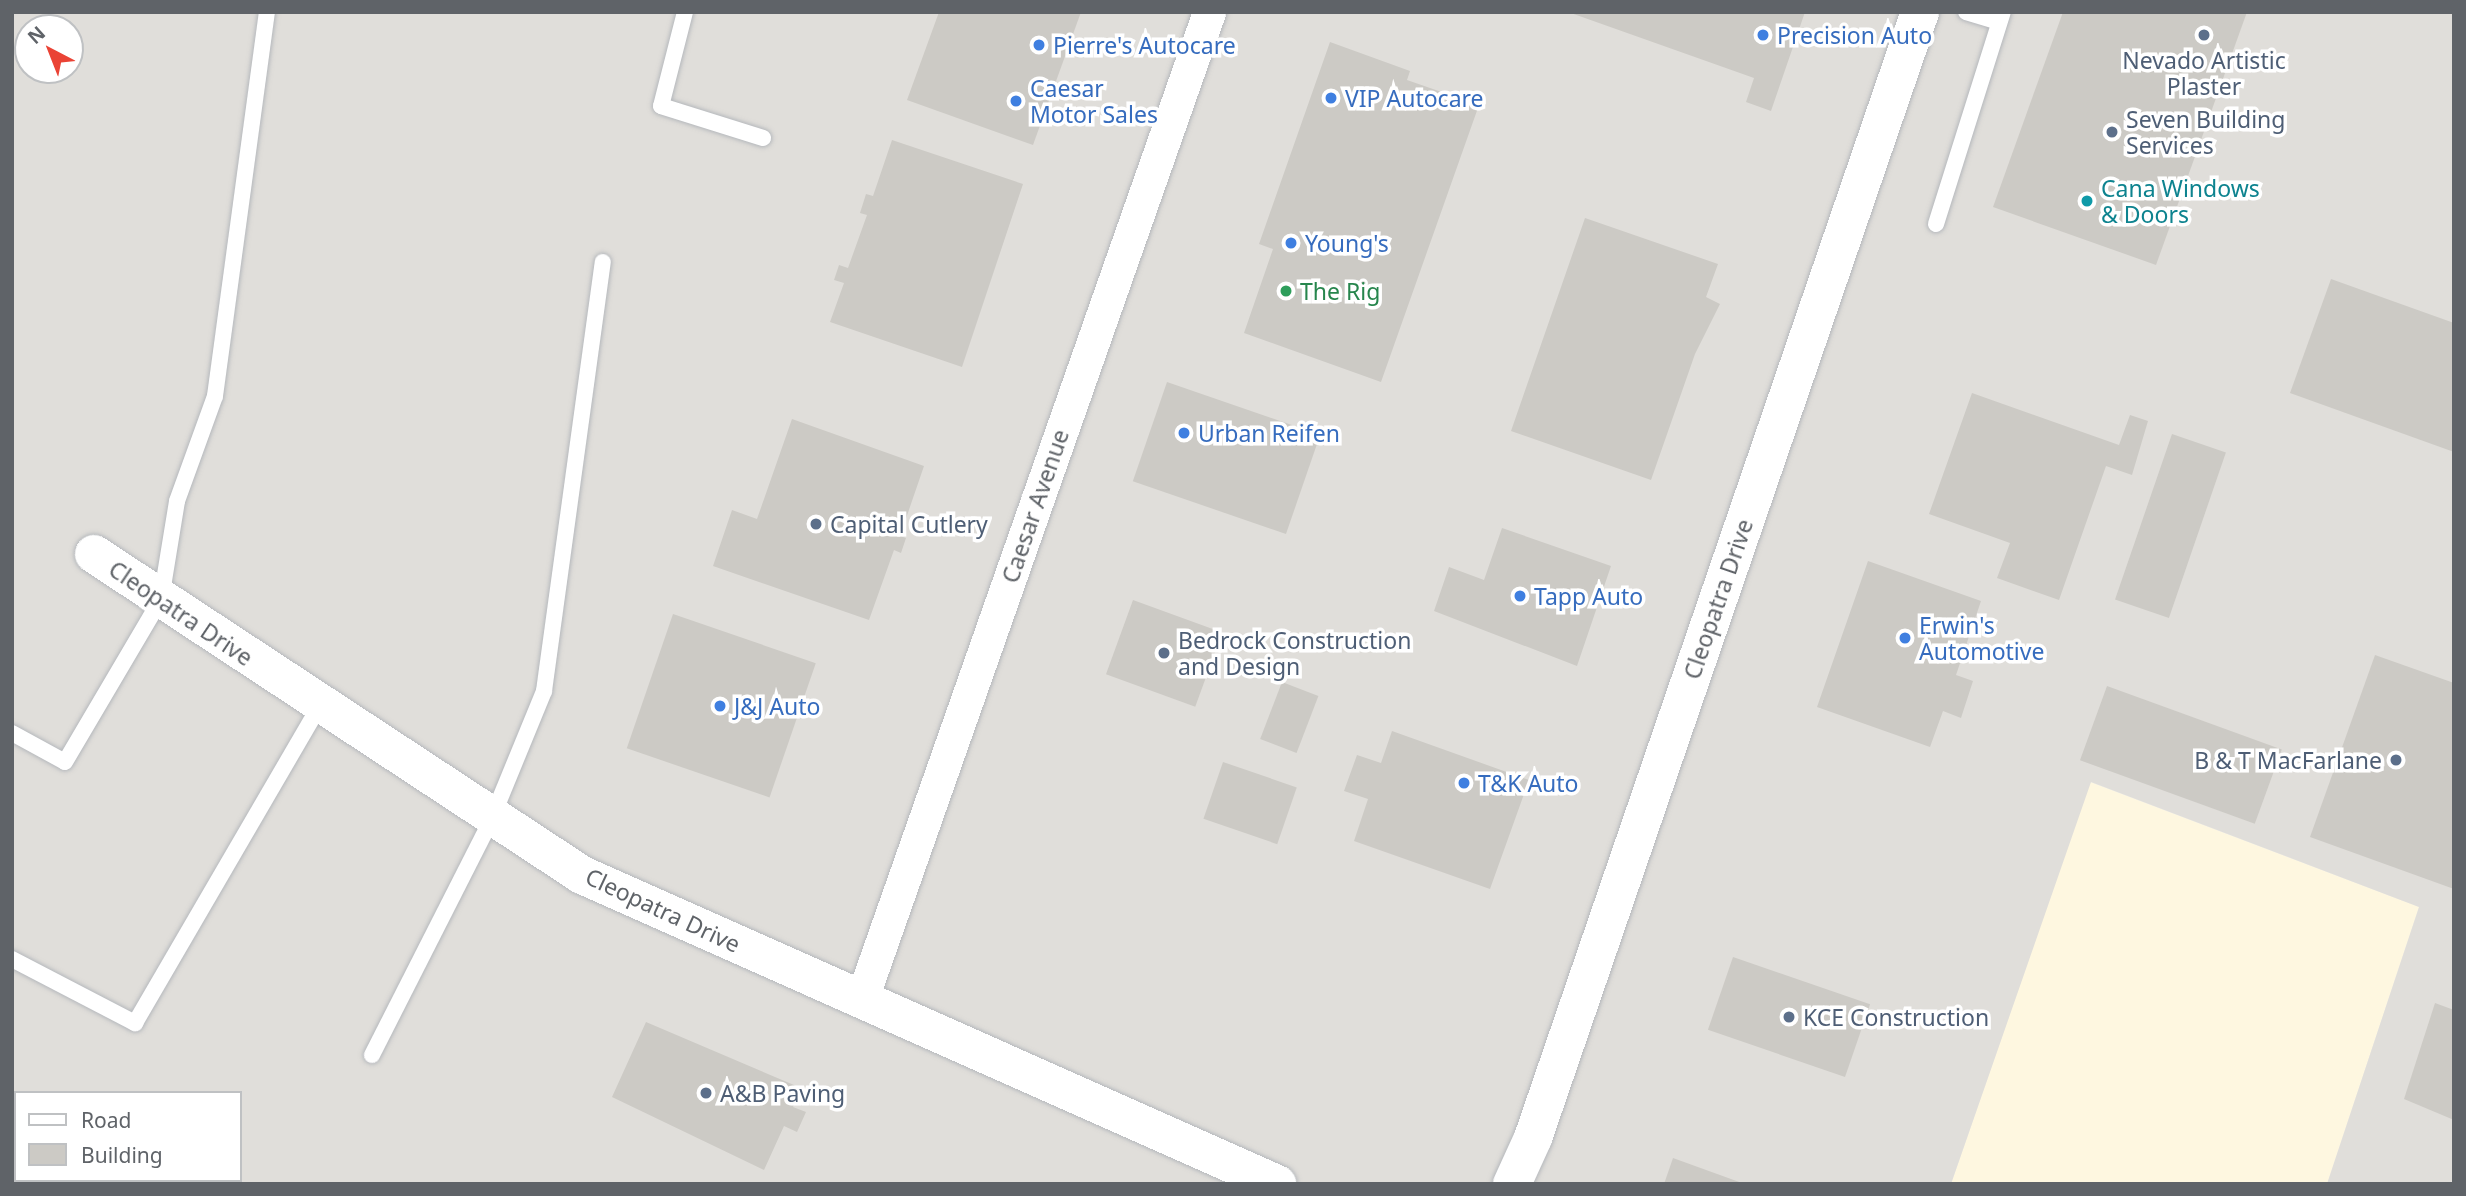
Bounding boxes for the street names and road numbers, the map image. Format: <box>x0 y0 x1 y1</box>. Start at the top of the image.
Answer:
street label: Caesar Avenue <box>996 426 1074 586</box>
street label: Cleopatra Drive <box>1678 515 1758 683</box>
street label: Cleopatra Drive <box>104 555 258 671</box>
street label: Cleopatra Drive <box>581 862 745 958</box>

